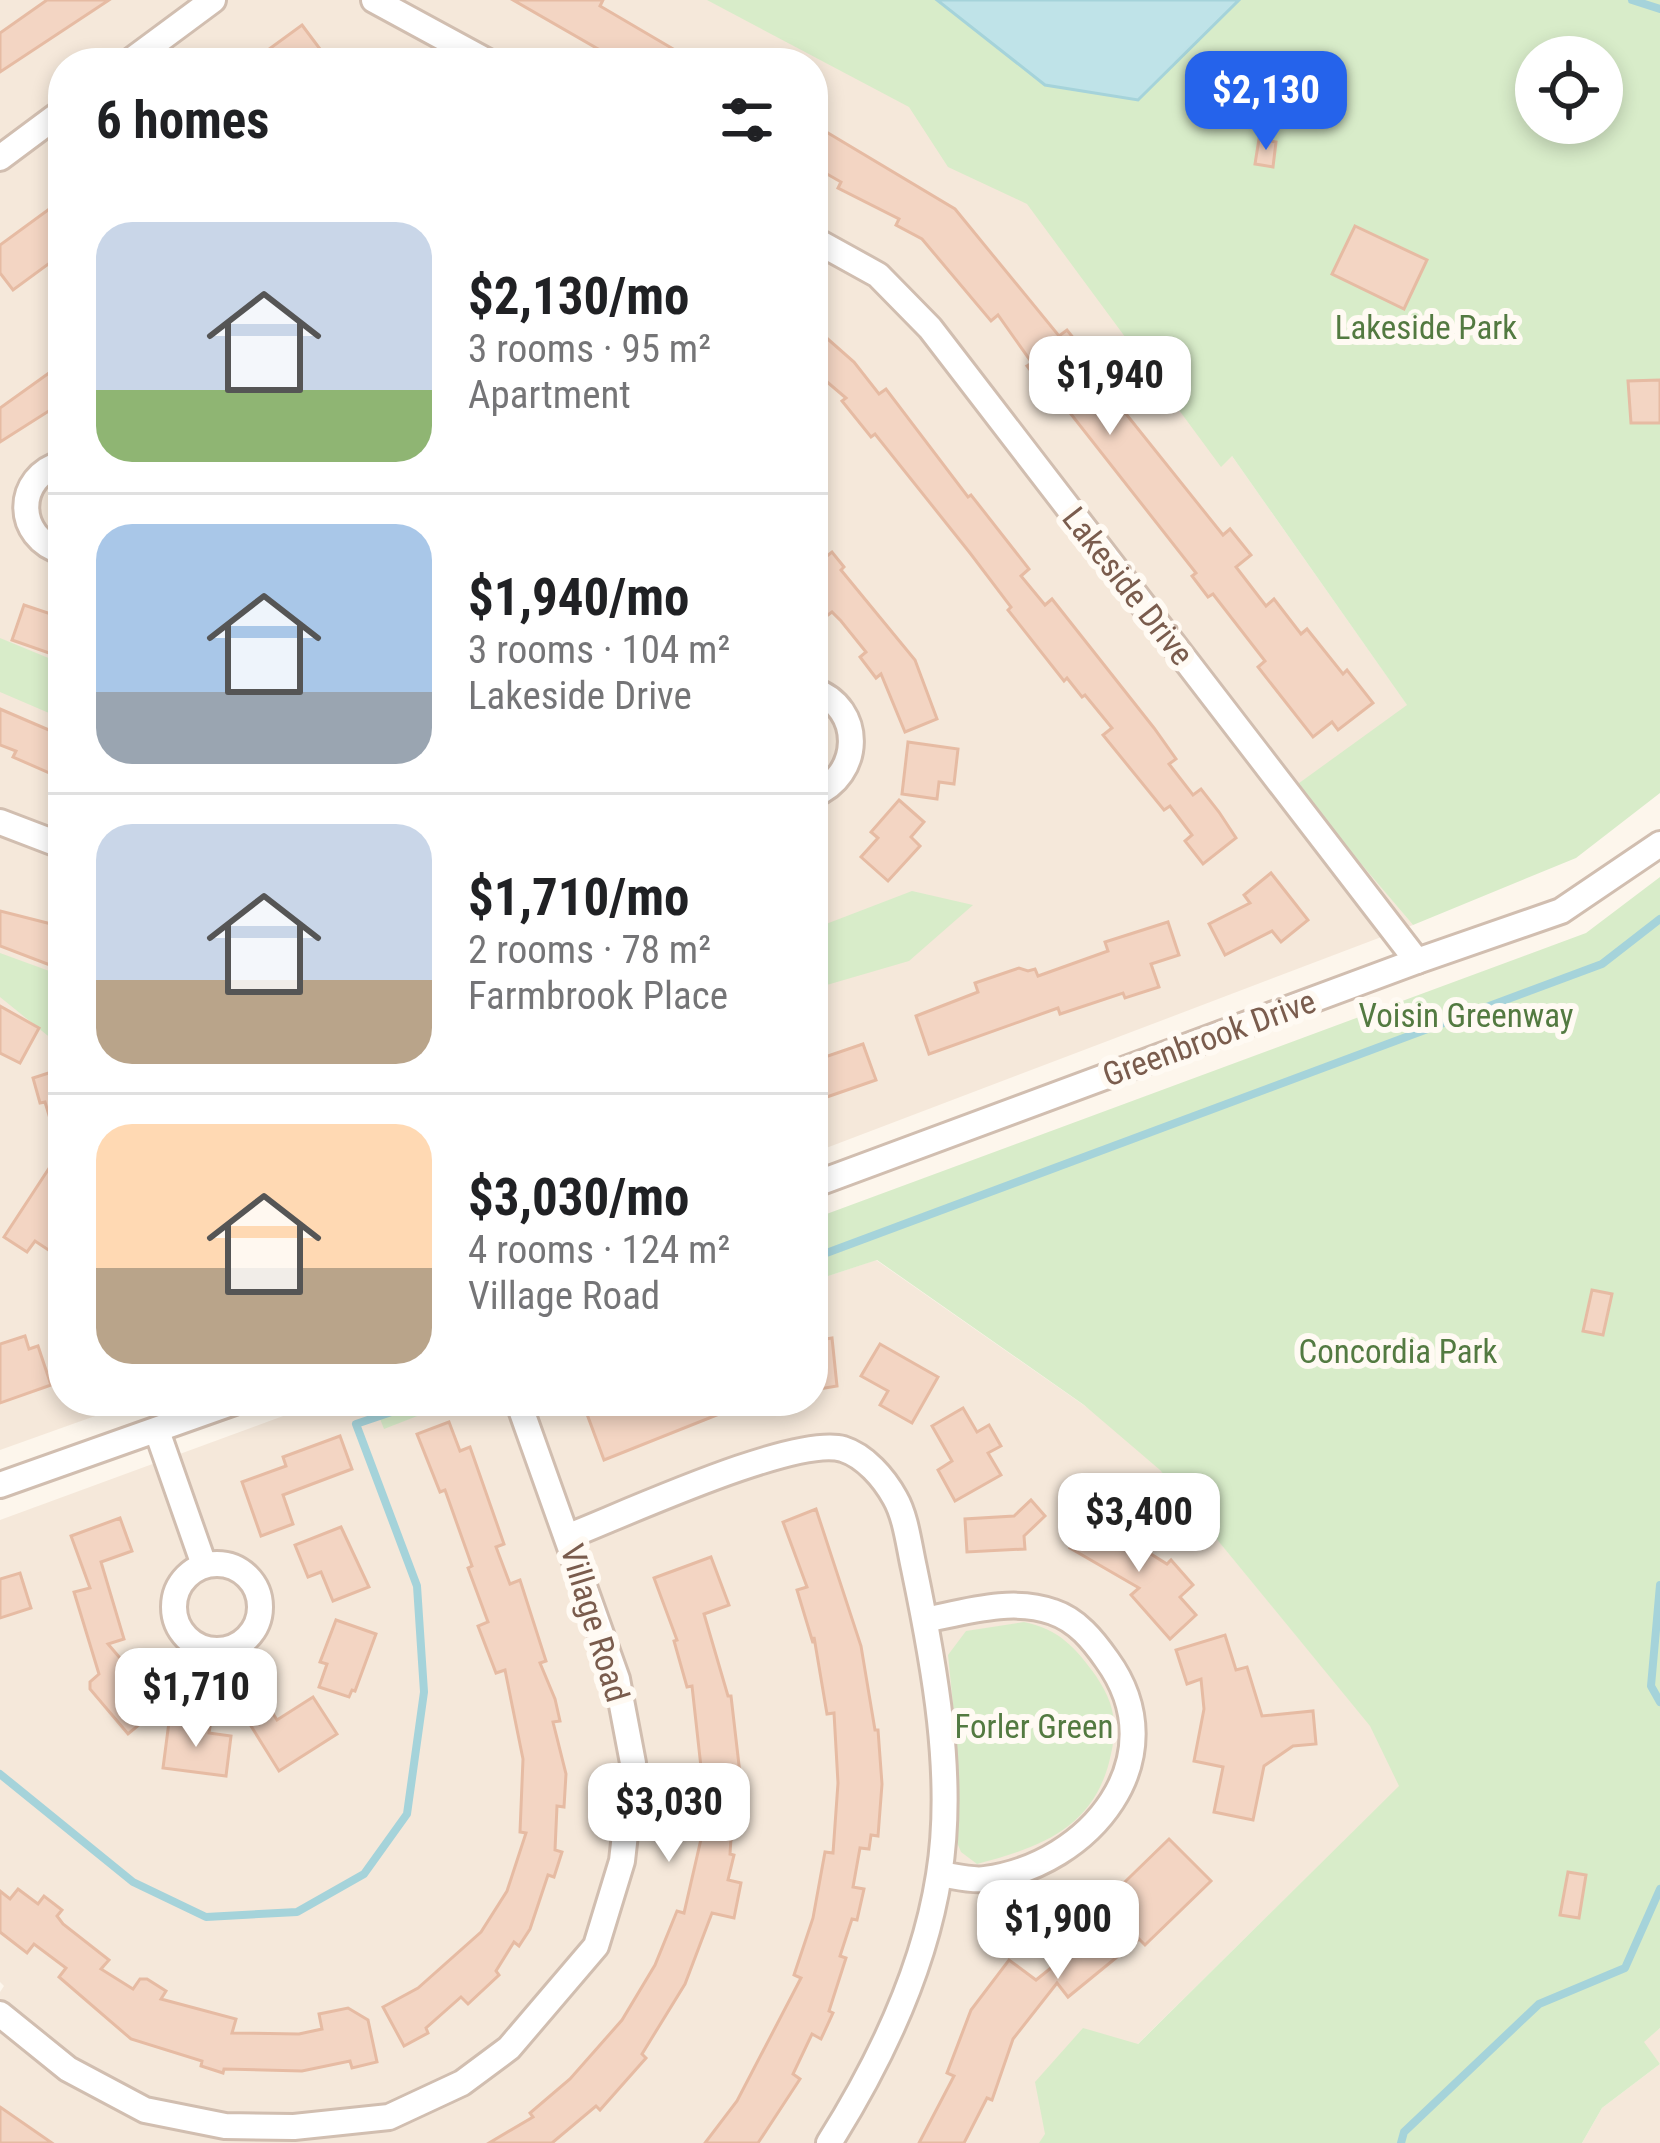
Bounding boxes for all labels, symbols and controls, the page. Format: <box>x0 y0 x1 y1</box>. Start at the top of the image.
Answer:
map controls <box>1515 36 1623 144</box>
button: locate <box>1515 36 1623 144</box>
pin: $2,130 <box>1168 51 1364 153</box>
text: $2,130 <box>1212 67 1320 113</box>
icon: filters <box>714 87 780 153</box>
text: 6 homes <box>96 91 269 150</box>
text: $2,130/mo <box>468 267 689 326</box>
icon: home <box>192 270 336 414</box>
park label: Lakeside Park <box>1335 308 1517 347</box>
text: 3 rooms · 95 m² <box>468 326 711 372</box>
pin: $1,940 <box>1012 336 1208 438</box>
text: $1,940 <box>1056 352 1164 398</box>
text: Apartment <box>468 372 631 418</box>
street label: Lakeside Drive <box>1054 499 1202 673</box>
text: $1,940/mo <box>468 568 689 627</box>
icon: home <box>192 572 336 716</box>
text: 3 rooms · 104 m² <box>468 627 730 673</box>
text: Lakeside Drive <box>468 673 692 719</box>
text: $1,710/mo <box>468 868 689 927</box>
icon: home <box>192 872 336 1016</box>
text: 2 rooms · 78 m² <box>468 927 711 973</box>
text: Farmbrook Place <box>468 973 728 1019</box>
street label: Greenbrook Drive <box>1097 981 1321 1095</box>
park label: Voisin Greenway <box>1359 996 1574 1035</box>
text: $3,030/mo <box>468 1168 689 1227</box>
icon: home <box>192 1172 336 1316</box>
text: 4 rooms · 124 m² <box>468 1227 730 1273</box>
text: Village Road <box>468 1273 660 1319</box>
park label: Concordia Park <box>1299 1332 1498 1371</box>
pin: $3,400 <box>1041 1473 1237 1575</box>
text: $3,400 <box>1085 1489 1193 1535</box>
street label: Village Road <box>553 1540 637 1706</box>
pin: $1,710 <box>98 1648 294 1750</box>
text: $1,710 <box>142 1664 250 1710</box>
park label: Forler Green <box>955 1707 1114 1746</box>
pin: $3,030 <box>571 1763 767 1865</box>
text: $3,030 <box>615 1779 723 1825</box>
pin: $1,900 <box>960 1880 1156 1982</box>
text: $1,900 <box>1004 1896 1112 1942</box>

